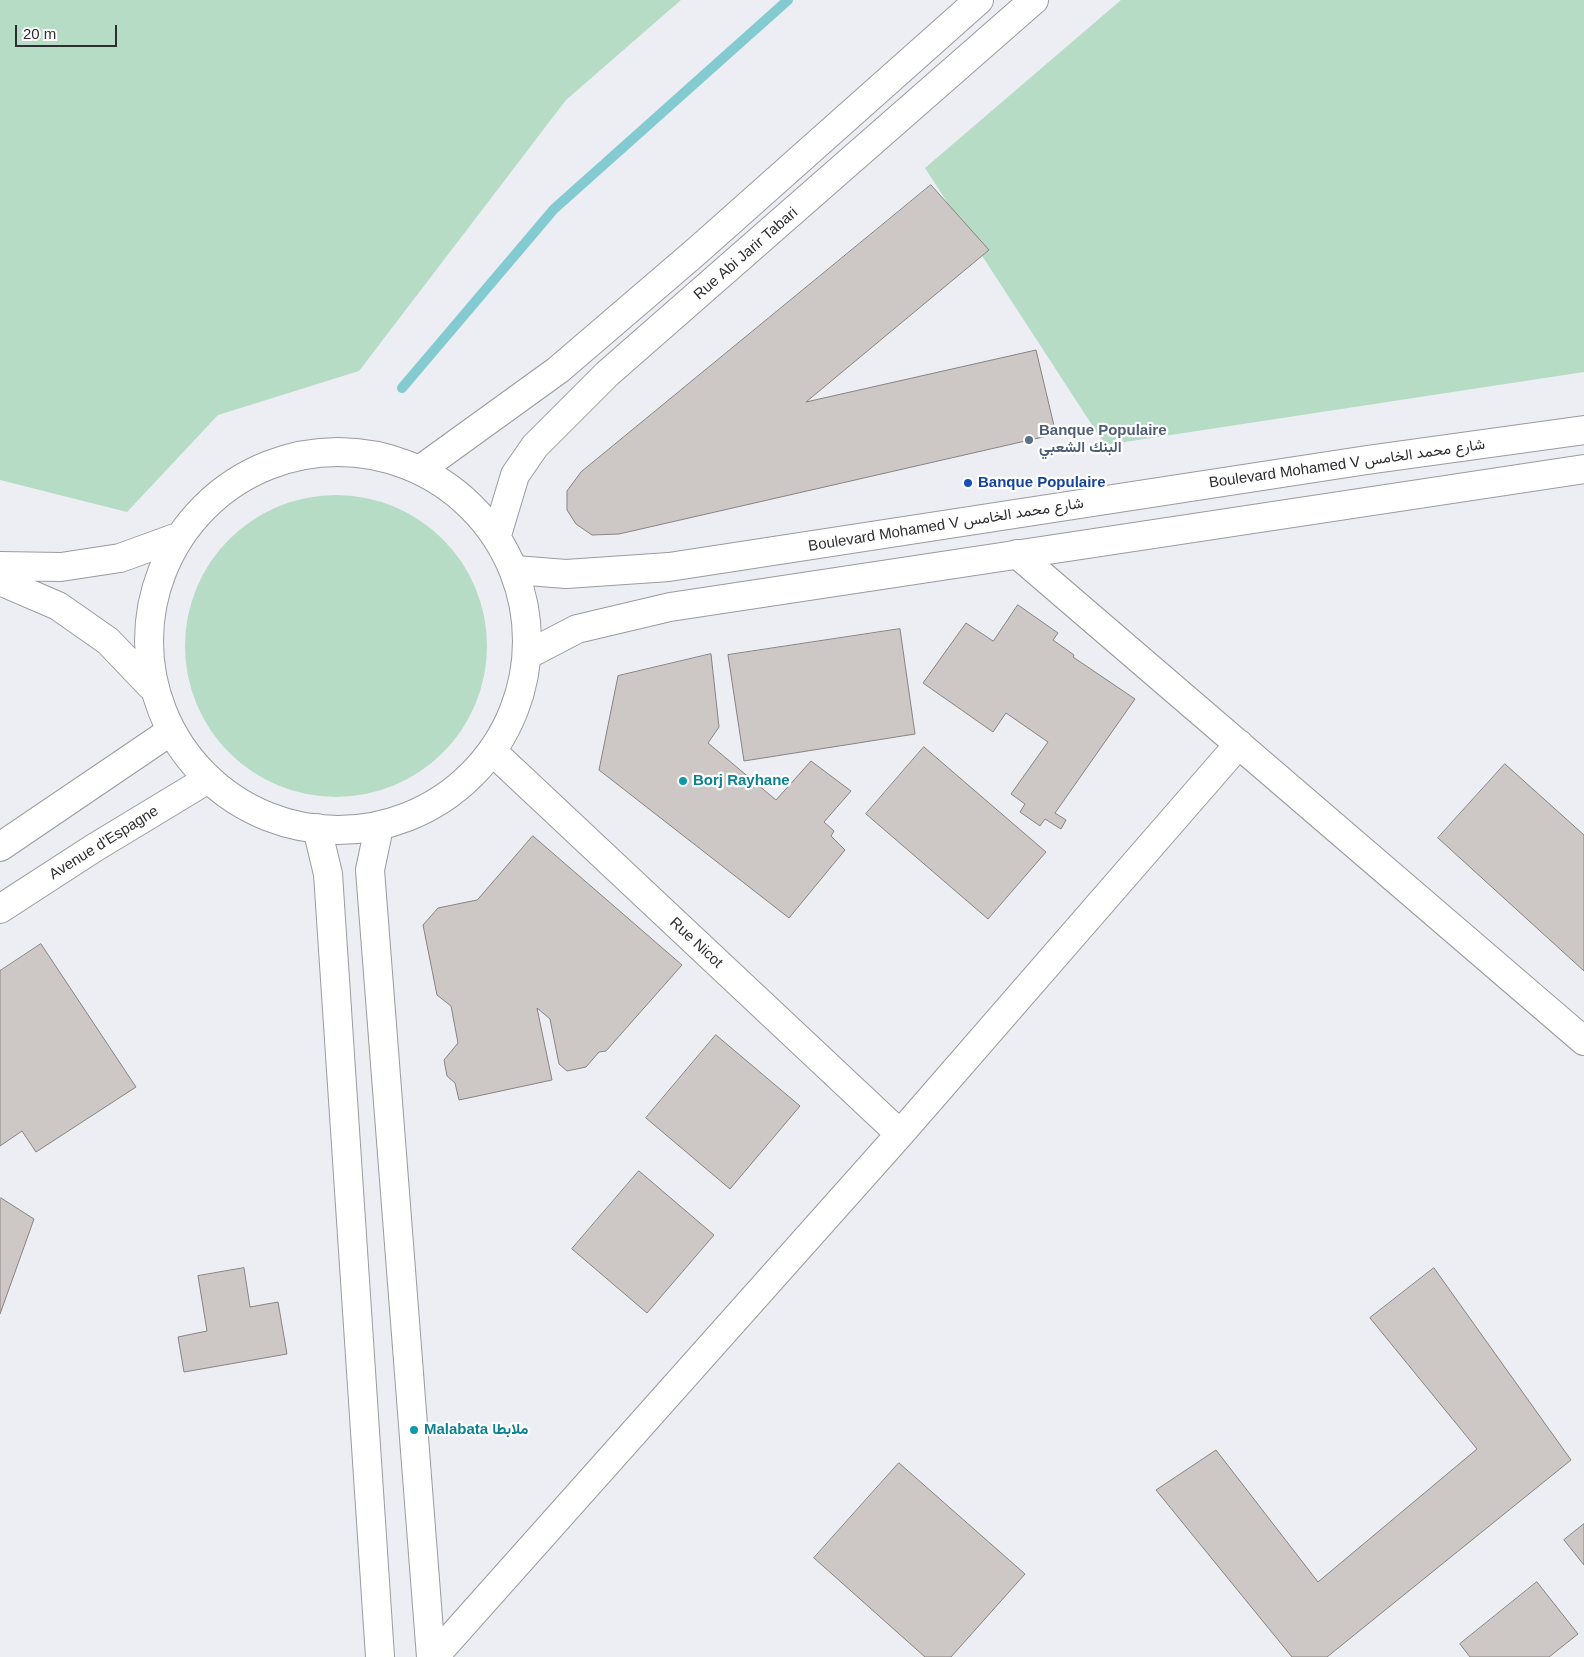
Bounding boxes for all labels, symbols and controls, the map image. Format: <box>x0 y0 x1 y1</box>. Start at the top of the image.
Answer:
scale bar <box>18 15 120 47</box>
text: 20 m <box>23 25 56 42</box>
street label: Rue Abi Jarir Tabari <box>690 204 802 304</box>
place label: Banque Populaire البنك الشعبي <box>1039 422 1167 457</box>
marker: Banque Populaire البنك الشعبي <box>1023 434 1035 446</box>
street label: Boulevard Mohamed V شارع محمد الخامس <box>1208 436 1486 492</box>
place label: Banque Populaire <box>978 474 1106 492</box>
marker: Banque Populaire <box>962 477 974 489</box>
street label: Boulevard Mohamed V شارع محمد الخامس <box>807 494 1085 556</box>
place label: Borj Rayhane <box>693 772 790 790</box>
marker: Borj Rayhane <box>677 775 689 787</box>
street label: Avenue d'Espagne <box>46 802 162 884</box>
street label: Rue Nicot <box>666 914 726 972</box>
place label: Malabata ملابطا <box>424 1421 529 1439</box>
marker: Malabata ملابطا <box>408 1424 420 1436</box>

